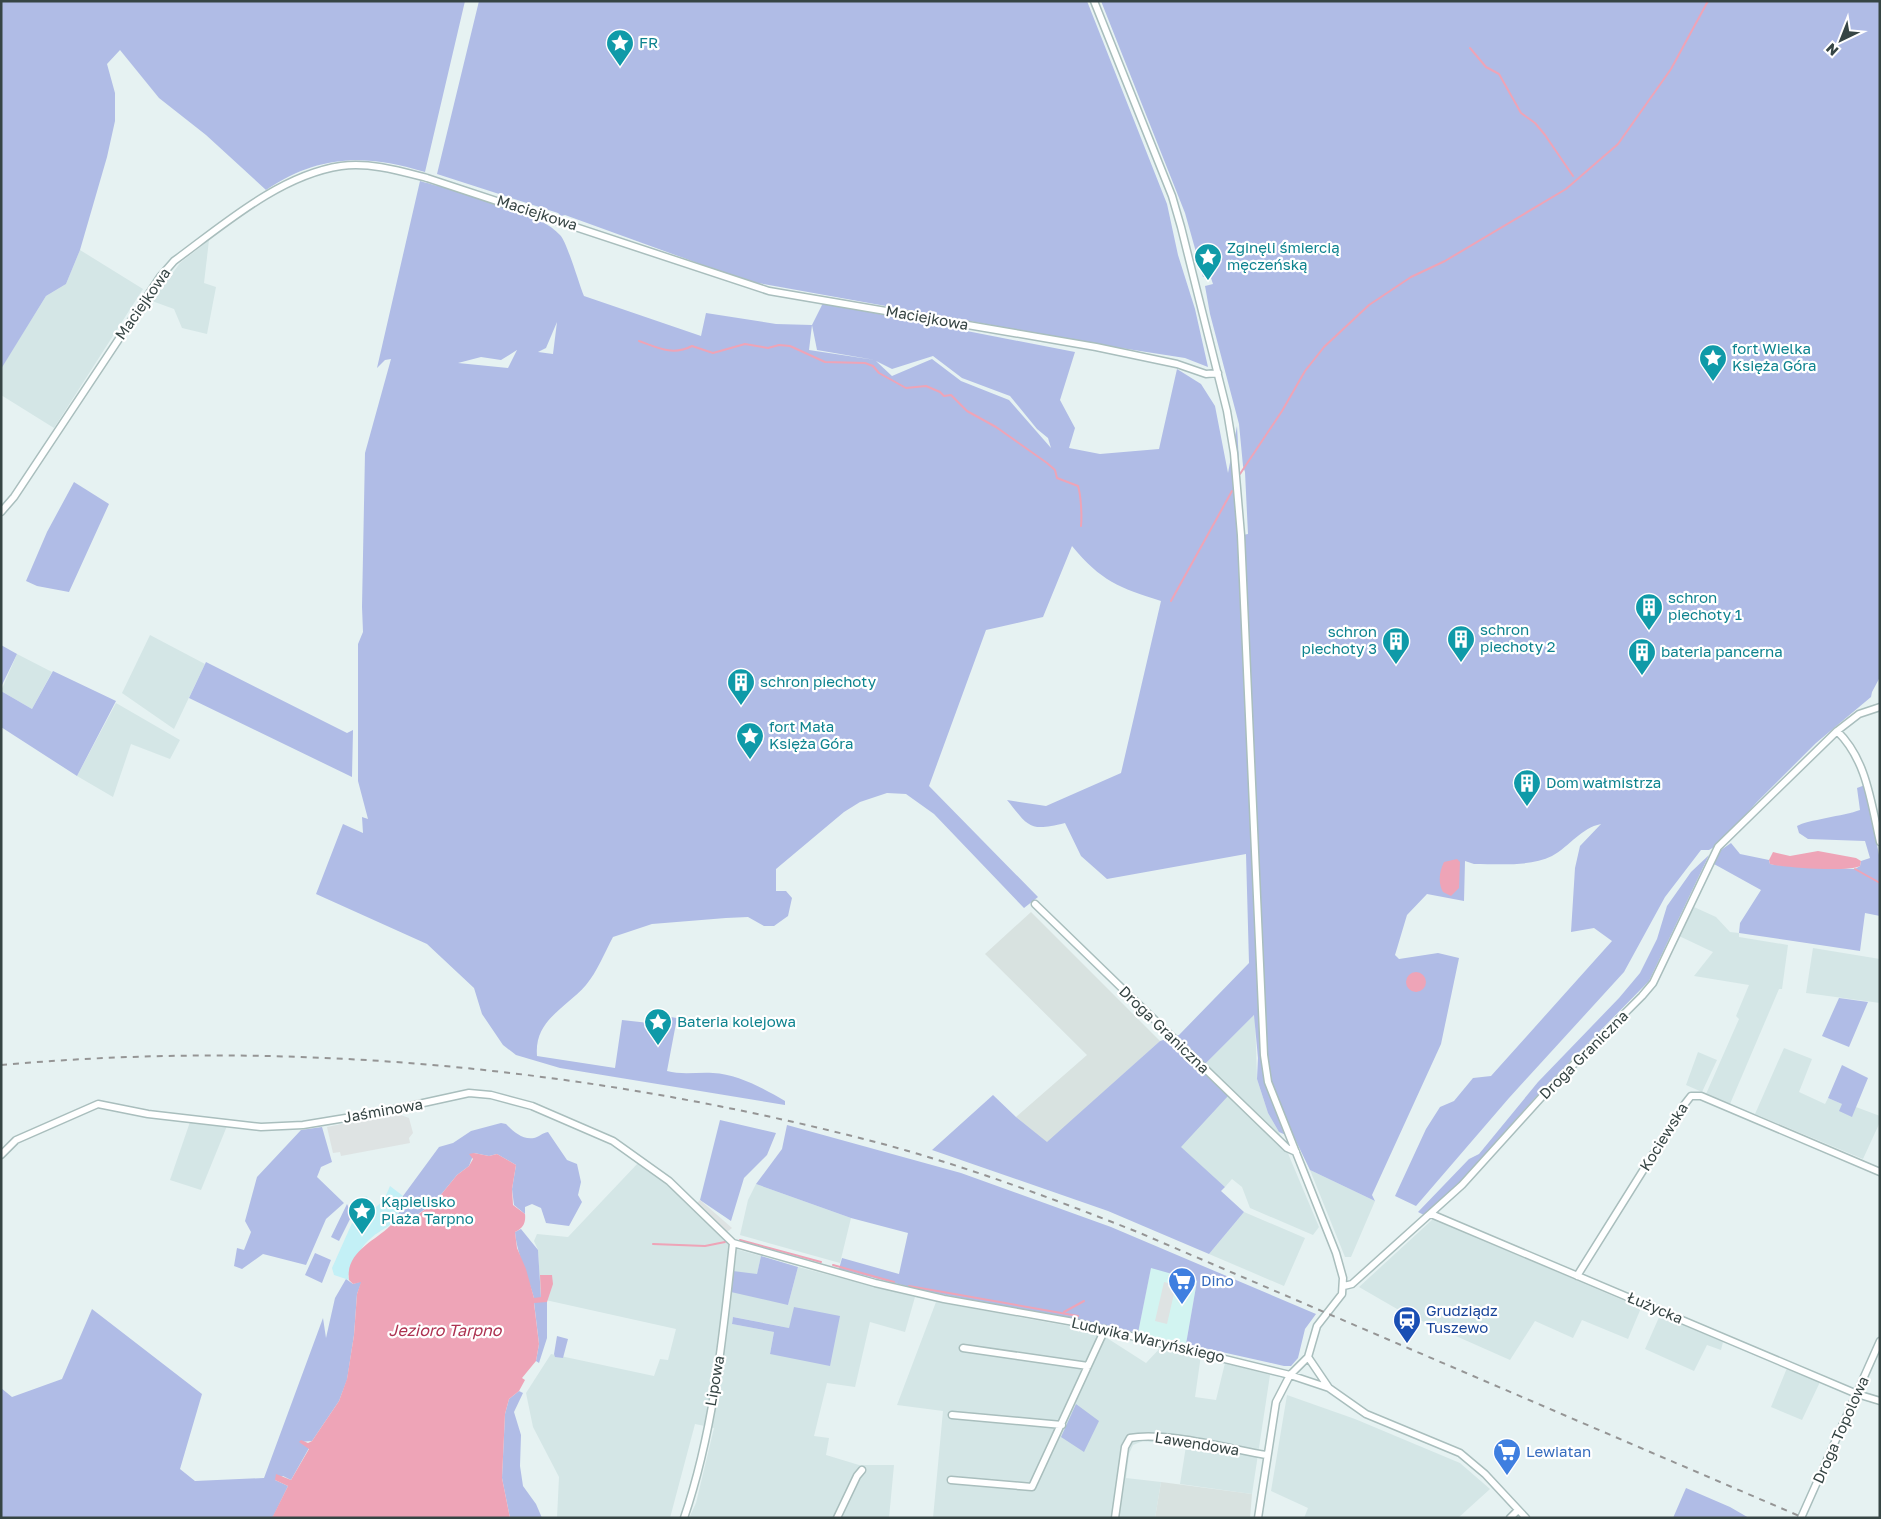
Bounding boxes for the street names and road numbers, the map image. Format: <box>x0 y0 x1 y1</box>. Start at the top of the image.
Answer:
street label: Maciejkowa <box>495 191 580 234</box>
street label: Maciejkowa <box>111 264 174 343</box>
street label: Maciejkowa <box>884 301 970 333</box>
street label: Droga Graniczna <box>1116 982 1213 1077</box>
street label: Droga Graniczna <box>1535 1006 1631 1102</box>
street label: Jaśminowa <box>342 1094 424 1126</box>
street label: Kociewska <box>1635 1099 1691 1174</box>
street label: Łużycka <box>1625 1287 1686 1327</box>
street label: Ludwika Waryńskiego <box>1070 1313 1227 1365</box>
street label: Lipowa <box>701 1354 727 1407</box>
street label: Droga Topolowa <box>1808 1373 1872 1486</box>
street label: Lawendowa <box>1154 1427 1241 1459</box>

